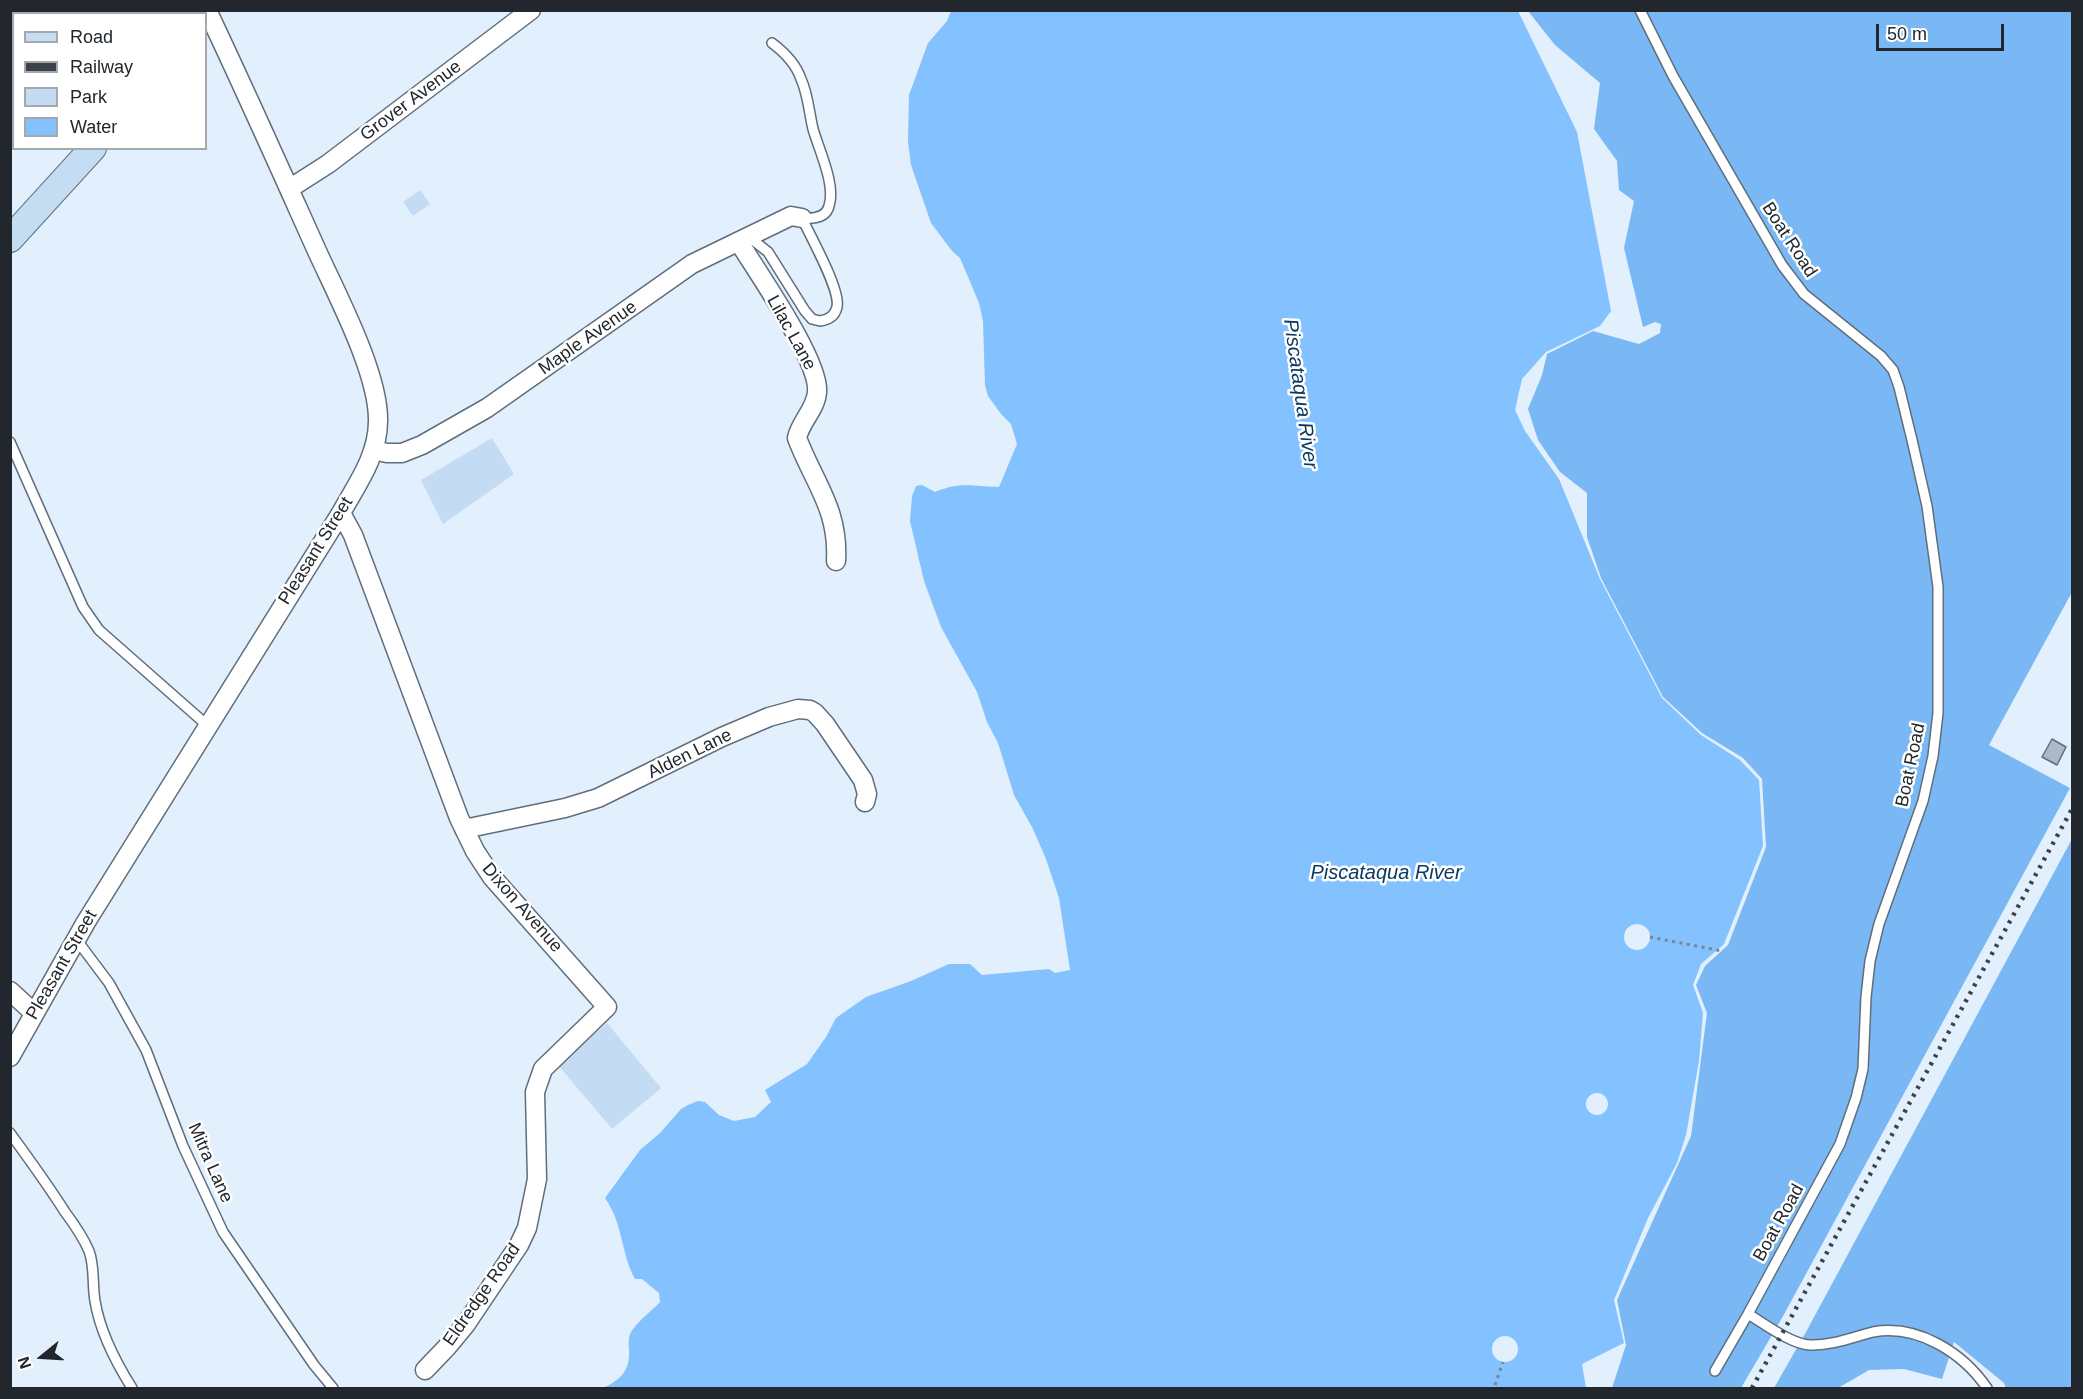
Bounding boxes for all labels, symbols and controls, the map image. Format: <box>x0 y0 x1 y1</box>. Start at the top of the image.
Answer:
legend <box>12 12 207 150</box>
scale bar <box>1879 12 2006 50</box>
text: 50 m <box>1887 24 1927 44</box>
text: Road <box>70 27 113 47</box>
street label: Grover Avenue <box>356 56 466 146</box>
text: Railway <box>70 57 133 77</box>
text: Park <box>70 87 107 107</box>
text: Water <box>70 117 117 137</box>
street label: Boat Road <box>1757 198 1821 282</box>
street label: Lilac Lane <box>762 292 820 374</box>
street label: Maple Avenue <box>535 296 641 380</box>
water label: Piscataqua River <box>1278 317 1322 471</box>
street label: Pleasant Street <box>274 493 358 609</box>
street label: Boat Road <box>1892 721 1930 809</box>
street label: Alden Lane <box>644 724 736 784</box>
street label: Dixon Avenue <box>477 859 567 957</box>
water label: Piscataqua River <box>1310 861 1462 885</box>
street label: Pleasant Street <box>22 906 102 1024</box>
street label: Mitra Lane <box>183 1120 237 1206</box>
street label: Boat Road <box>1749 1181 1809 1265</box>
street label: Eldredge Road <box>439 1240 525 1350</box>
north arrow <box>12 1327 72 1387</box>
text: N <box>15 1355 34 1371</box>

